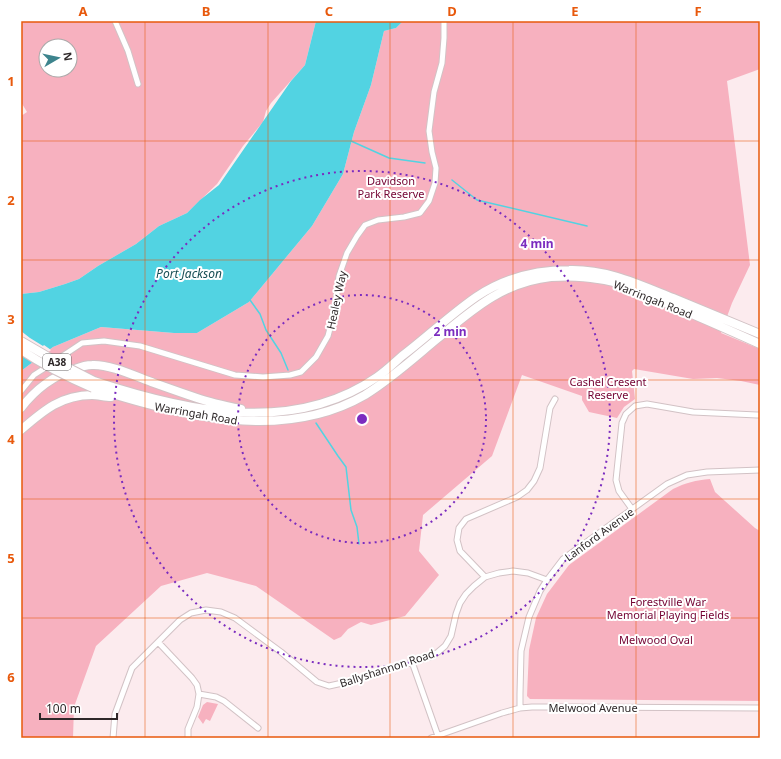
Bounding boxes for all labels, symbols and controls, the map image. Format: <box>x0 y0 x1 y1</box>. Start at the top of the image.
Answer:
text: A <box>79 2 88 20</box>
text: B <box>202 2 210 20</box>
text: C <box>325 2 333 20</box>
text: D <box>447 2 457 20</box>
text: E <box>571 2 579 20</box>
text: F <box>694 2 702 20</box>
north arrow <box>38 38 78 78</box>
text: N <box>60 51 76 62</box>
text: 1 <box>7 72 15 90</box>
park label: Davidson Park Reserve <box>358 173 424 201</box>
text: 2 <box>7 191 15 209</box>
text: 4 min <box>520 235 554 252</box>
water label: Port Jackson <box>156 265 222 282</box>
street label: Healey Way <box>322 269 350 331</box>
street label: Warringah Road <box>611 276 695 322</box>
text: 3 <box>7 310 15 328</box>
text: 2 min <box>433 323 467 340</box>
road number: A38 <box>43 354 71 370</box>
park label: Cashel Cresent Reserve <box>570 374 646 402</box>
street label: Warringah Road <box>153 398 239 428</box>
centre of rings <box>355 412 369 426</box>
text: 4 <box>7 430 15 448</box>
street label: Lanford Avenue <box>562 504 636 564</box>
text: 5 <box>7 549 15 567</box>
park label: Forestville War Memorial Playing Fields <box>607 594 729 622</box>
park label: Melwood Oval <box>619 632 693 647</box>
street label: Ballyshannon Road <box>338 646 436 690</box>
text: 6 <box>7 668 15 686</box>
scale bar <box>40 695 117 721</box>
text: 100 m <box>46 700 81 717</box>
street label: Melwood Avenue <box>548 700 638 715</box>

